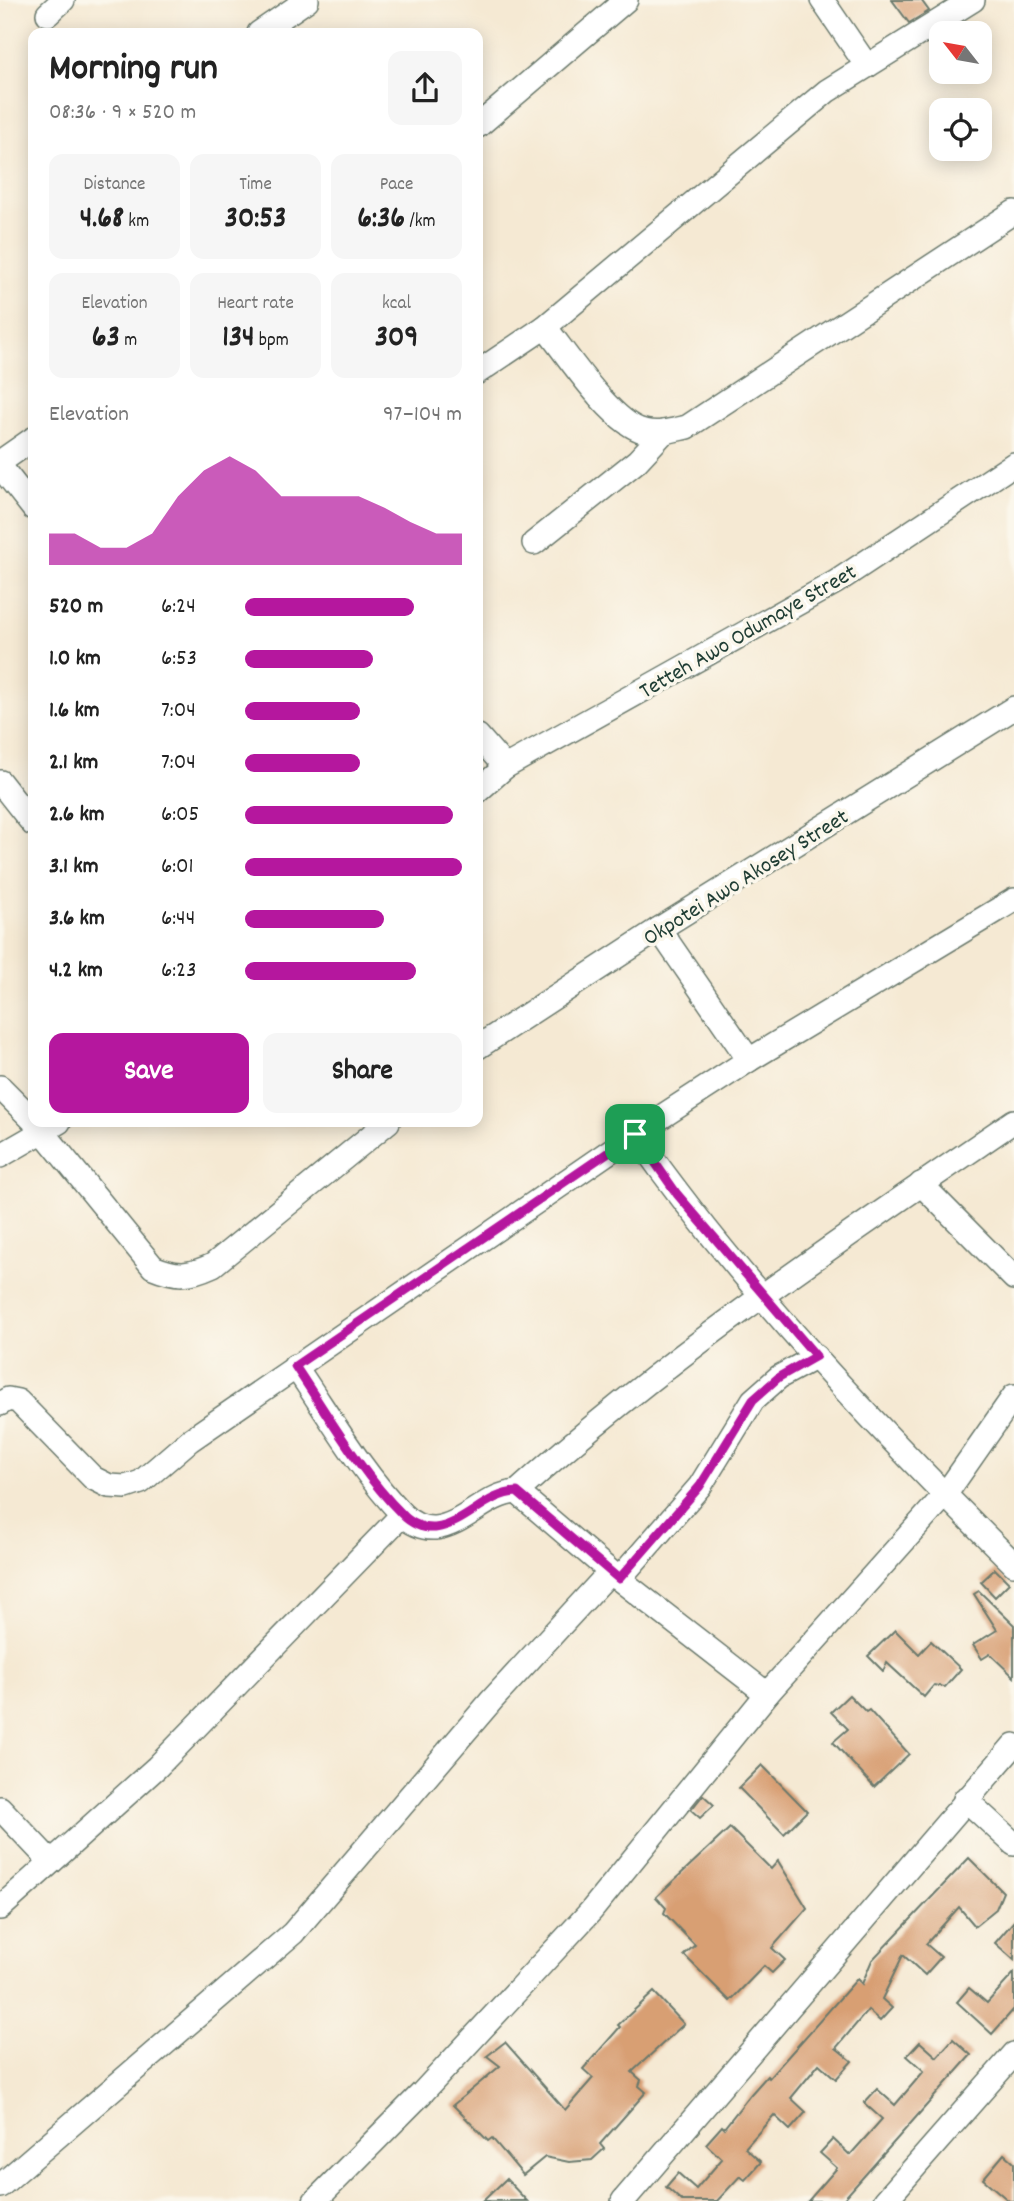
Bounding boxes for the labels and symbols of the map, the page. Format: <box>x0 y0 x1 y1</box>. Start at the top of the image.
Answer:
north arrow <box>929 21 992 84</box>
street label: Tetteh Awo Odumaye Street <box>634 557 864 709</box>
street label: Okpotei Awo Akosey Street <box>638 802 856 956</box>
pin <box>605 1104 665 1164</box>

